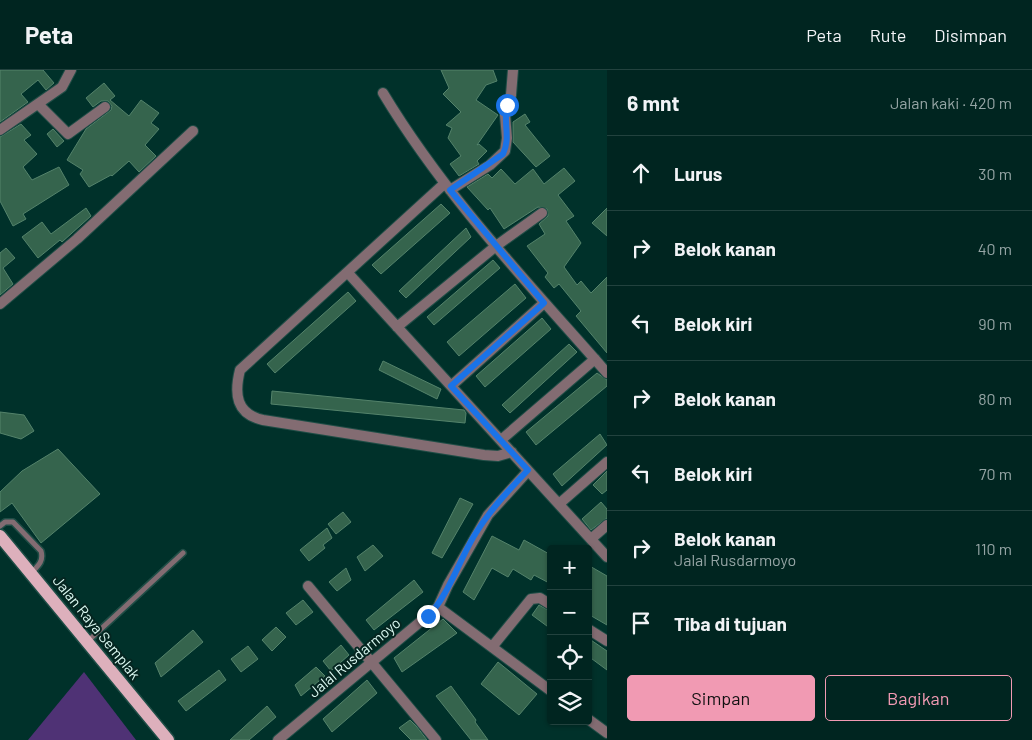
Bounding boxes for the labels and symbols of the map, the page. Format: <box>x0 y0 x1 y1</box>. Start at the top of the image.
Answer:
route start <box>496 94 519 117</box>
street label: Jalan Raya Semplak <box>49 571 145 683</box>
route end <box>417 605 440 628</box>
street label: Jalal Rusdarmoyo <box>304 613 404 701</box>

